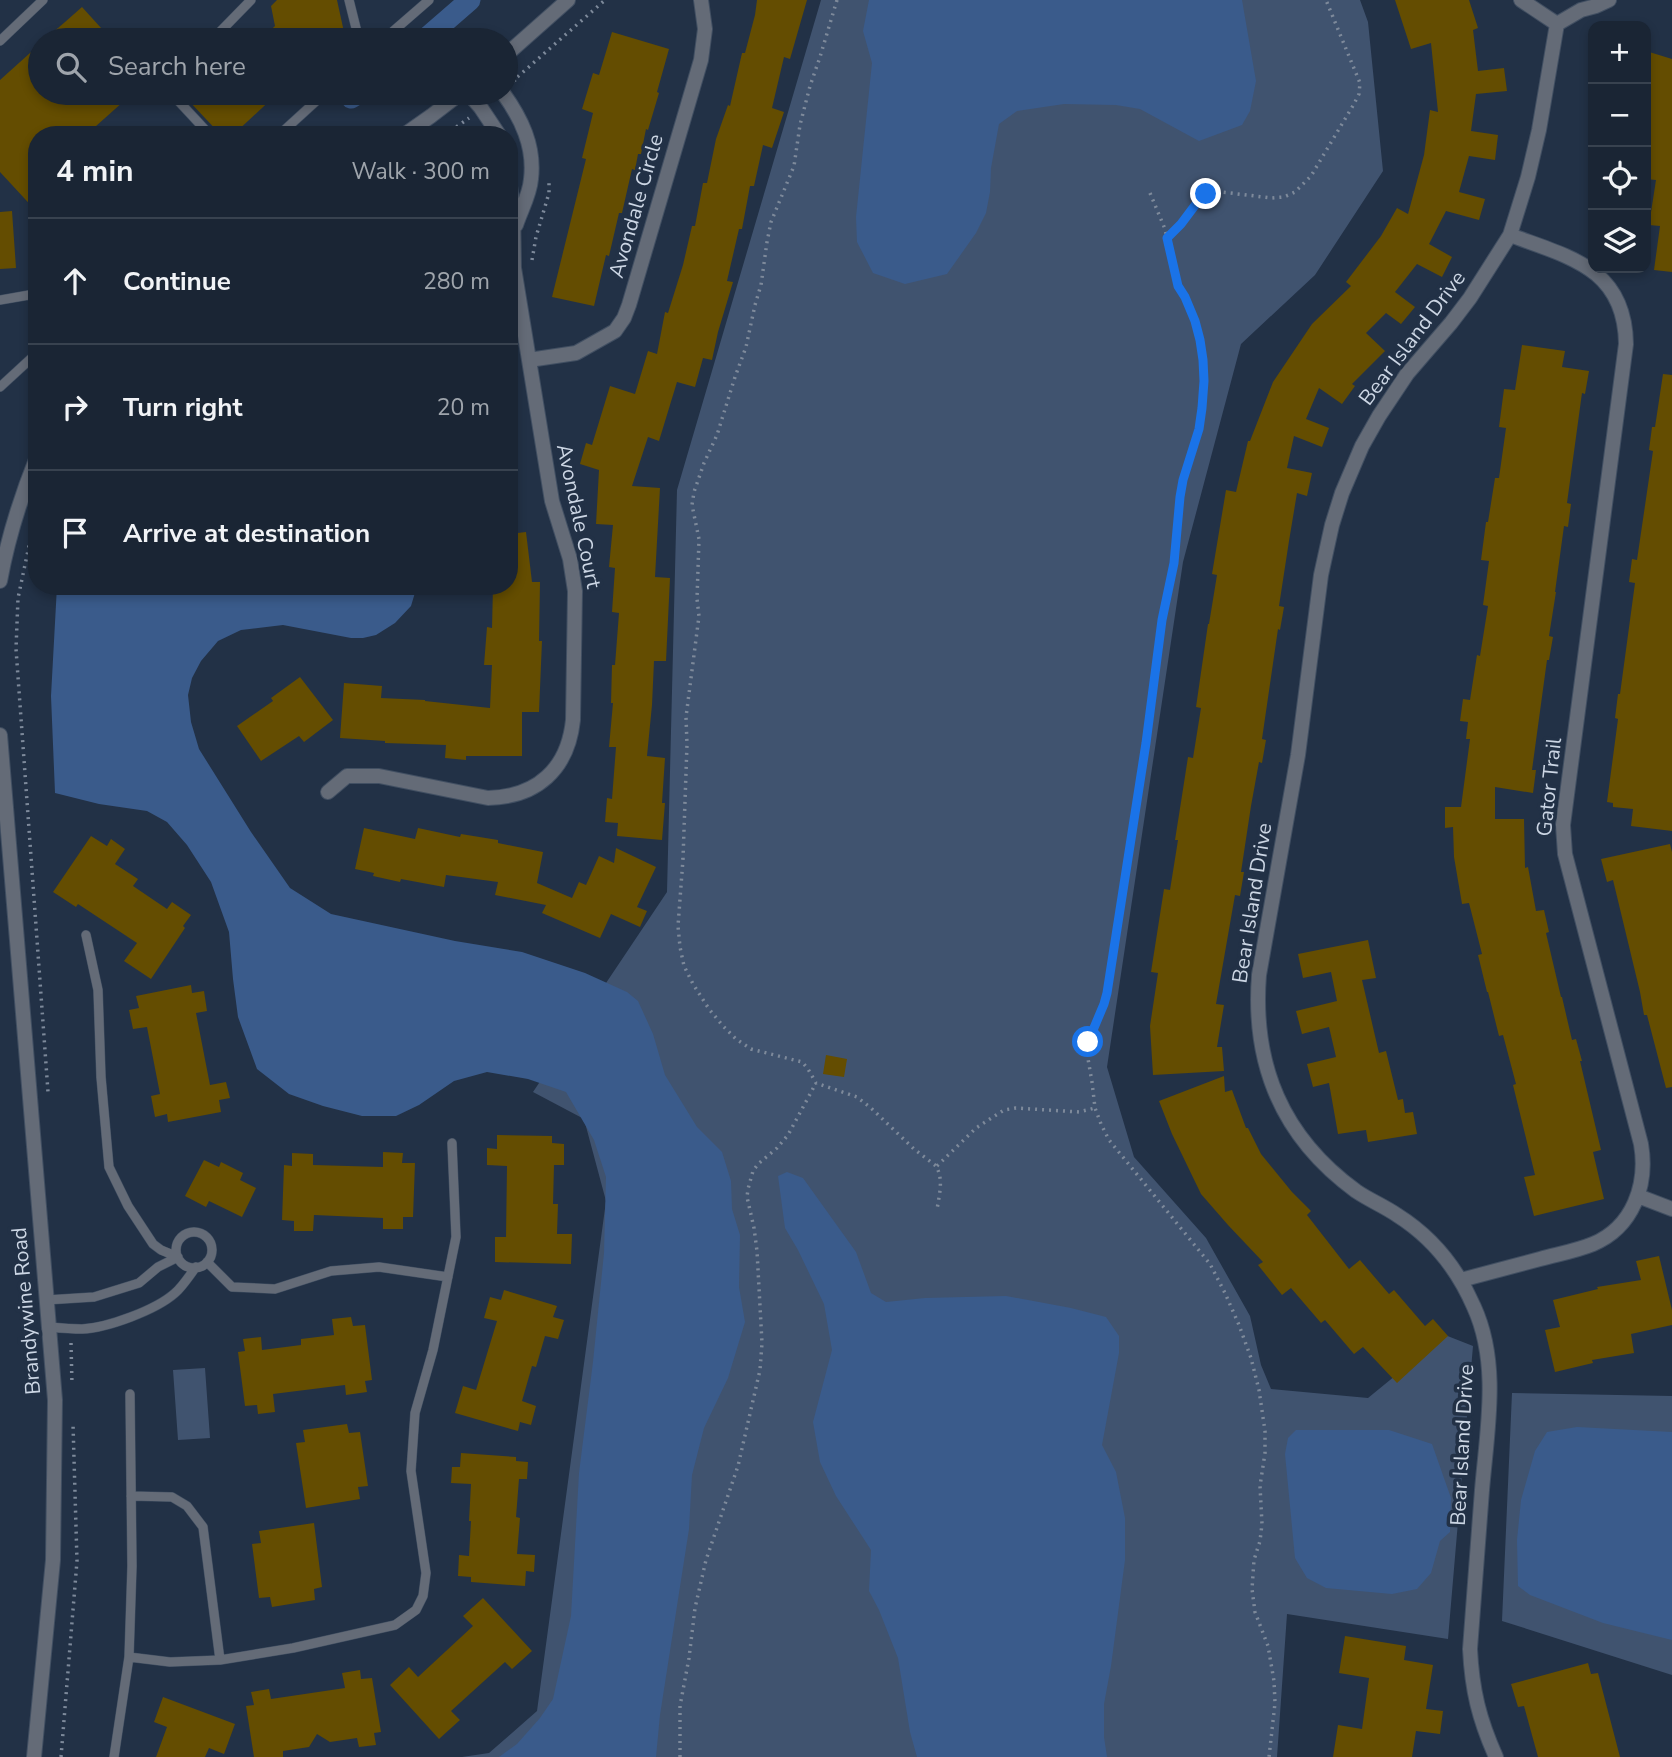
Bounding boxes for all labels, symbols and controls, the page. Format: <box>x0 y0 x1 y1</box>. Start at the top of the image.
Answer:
map controls <box>1588 21 1651 273</box>
button: + <box>1588 21 1651 84</box>
search box <box>28 28 518 105</box>
icon: search <box>52 48 90 86</box>
text: Search here <box>108 49 246 84</box>
button: − <box>1588 84 1651 147</box>
street label: Avondale Circle <box>602 131 670 281</box>
button: locate <box>1588 147 1651 210</box>
text: 4 min <box>56 151 134 192</box>
text: Walk · 300 m <box>351 156 490 187</box>
route end <box>1190 178 1221 209</box>
button: layers <box>1588 210 1651 273</box>
icon: ahead <box>56 262 94 300</box>
text: Continue <box>123 264 231 299</box>
street label: Bear Island Drive <box>1352 265 1472 411</box>
text: 280 m <box>423 266 490 297</box>
icon: right <box>56 388 94 426</box>
text: Turn right <box>123 390 242 425</box>
text: 20 m <box>437 392 490 423</box>
street label: Avondale Court <box>550 441 608 592</box>
icon: arrive <box>56 514 94 552</box>
text: Arrive at destination <box>123 516 370 551</box>
street label: Gator Trail <box>1530 736 1568 838</box>
street label: Bear Island Drive <box>1226 821 1278 985</box>
route start <box>1072 1026 1103 1057</box>
street label: Brandywine Road <box>5 1226 47 1396</box>
street label: Bear Island Drive <box>1444 1364 1480 1526</box>

